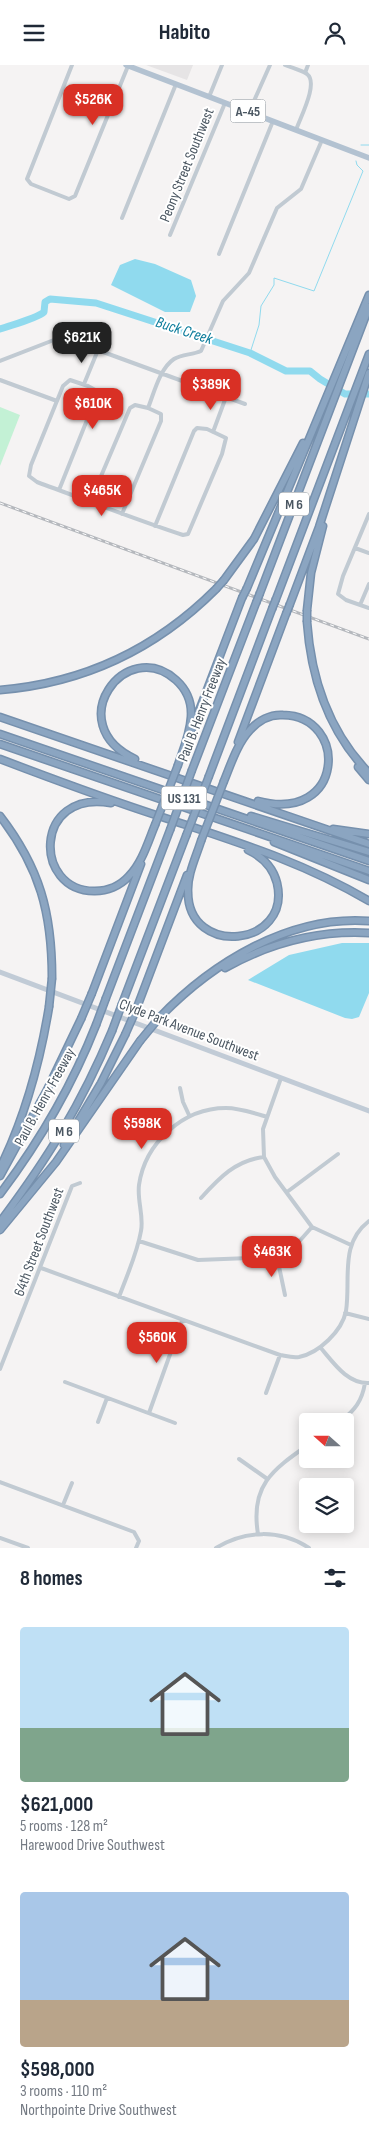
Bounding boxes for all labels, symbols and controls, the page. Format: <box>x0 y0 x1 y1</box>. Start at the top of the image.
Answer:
icon: menu <box>20 19 48 47</box>
text: Habito <box>159 19 210 46</box>
icon: person <box>321 19 349 47</box>
pin: $526K <box>58 83 128 126</box>
text: $526K <box>74 90 112 109</box>
road number: A-45 <box>230 99 266 123</box>
street label: Peony Street Southwest <box>155 105 219 225</box>
water label: Buck Creek <box>153 313 216 349</box>
pin: $621K <box>47 321 117 364</box>
text: $621K <box>63 328 101 347</box>
pin: $389K <box>176 369 246 411</box>
text: $389K <box>192 375 230 394</box>
pin: $610K <box>58 387 128 430</box>
text: $610K <box>74 394 112 413</box>
pin: $465K <box>67 475 137 517</box>
text: $465K <box>83 481 121 500</box>
road number: M 6 <box>279 493 309 515</box>
street label: Paul B. Henry Freeway <box>174 655 231 764</box>
road number: US 131 <box>162 786 206 809</box>
street label: Clyde Park Avenue Southwest <box>116 995 262 1066</box>
street label: Paul B. Henry Freeway <box>10 1044 80 1149</box>
pin: $598K <box>107 1107 177 1150</box>
text: $598K <box>123 1114 161 1133</box>
road number: M 6 <box>49 1119 79 1143</box>
street label: 64th Street Southwest <box>10 1185 69 1299</box>
pin: $463K <box>237 1235 307 1278</box>
text: $463K <box>253 1242 291 1261</box>
pin: $560K <box>122 1321 192 1364</box>
text: $560K <box>138 1328 176 1347</box>
north arrow <box>299 1413 354 1467</box>
map controls <box>299 1413 354 1533</box>
button: layers <box>299 1478 354 1533</box>
icon: filters <box>321 1564 349 1592</box>
text: 8 homes <box>20 1566 83 1591</box>
icon: home <box>140 1659 230 1749</box>
text: $621,000 <box>20 1792 93 1817</box>
text: 5 rooms · 128 m² <box>20 1817 108 1836</box>
text: Harewood Drive Southwest <box>20 1836 165 1855</box>
icon: home <box>140 1924 230 2014</box>
text: $598,000 <box>20 2057 95 2082</box>
text: 3 rooms · 110 m² <box>20 2082 107 2101</box>
text: Northpointe Drive Southwest <box>20 2101 177 2120</box>

